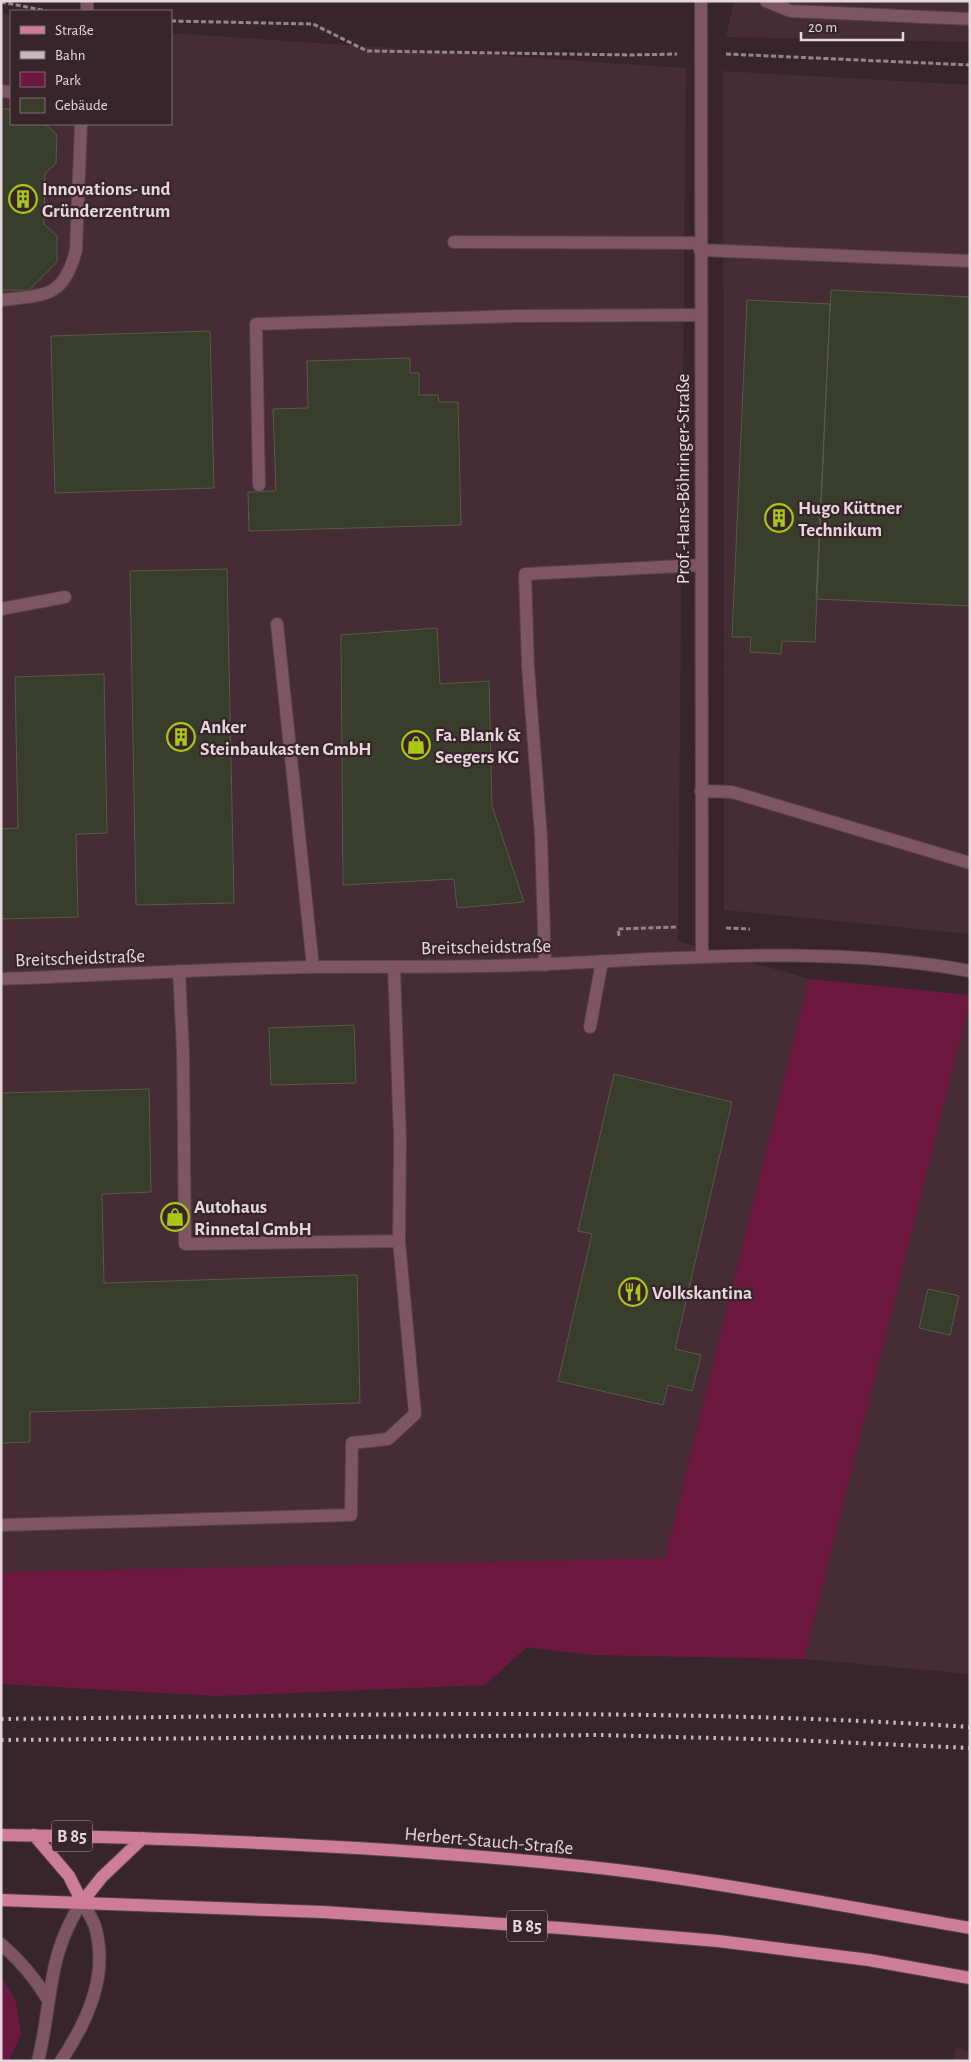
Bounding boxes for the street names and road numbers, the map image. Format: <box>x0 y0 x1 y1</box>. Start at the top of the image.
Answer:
street label: Prof.-Hans-Böhringer-Straße <box>674 374 693 584</box>
street label: Breitscheidstraße <box>421 937 551 958</box>
street label: Breitscheidstraße <box>15 947 145 970</box>
road number: B 85 <box>52 1820 92 1852</box>
street label: Herbert-Stauch-Straße <box>404 1825 574 1858</box>
road number: B 85 <box>507 1910 547 1942</box>

